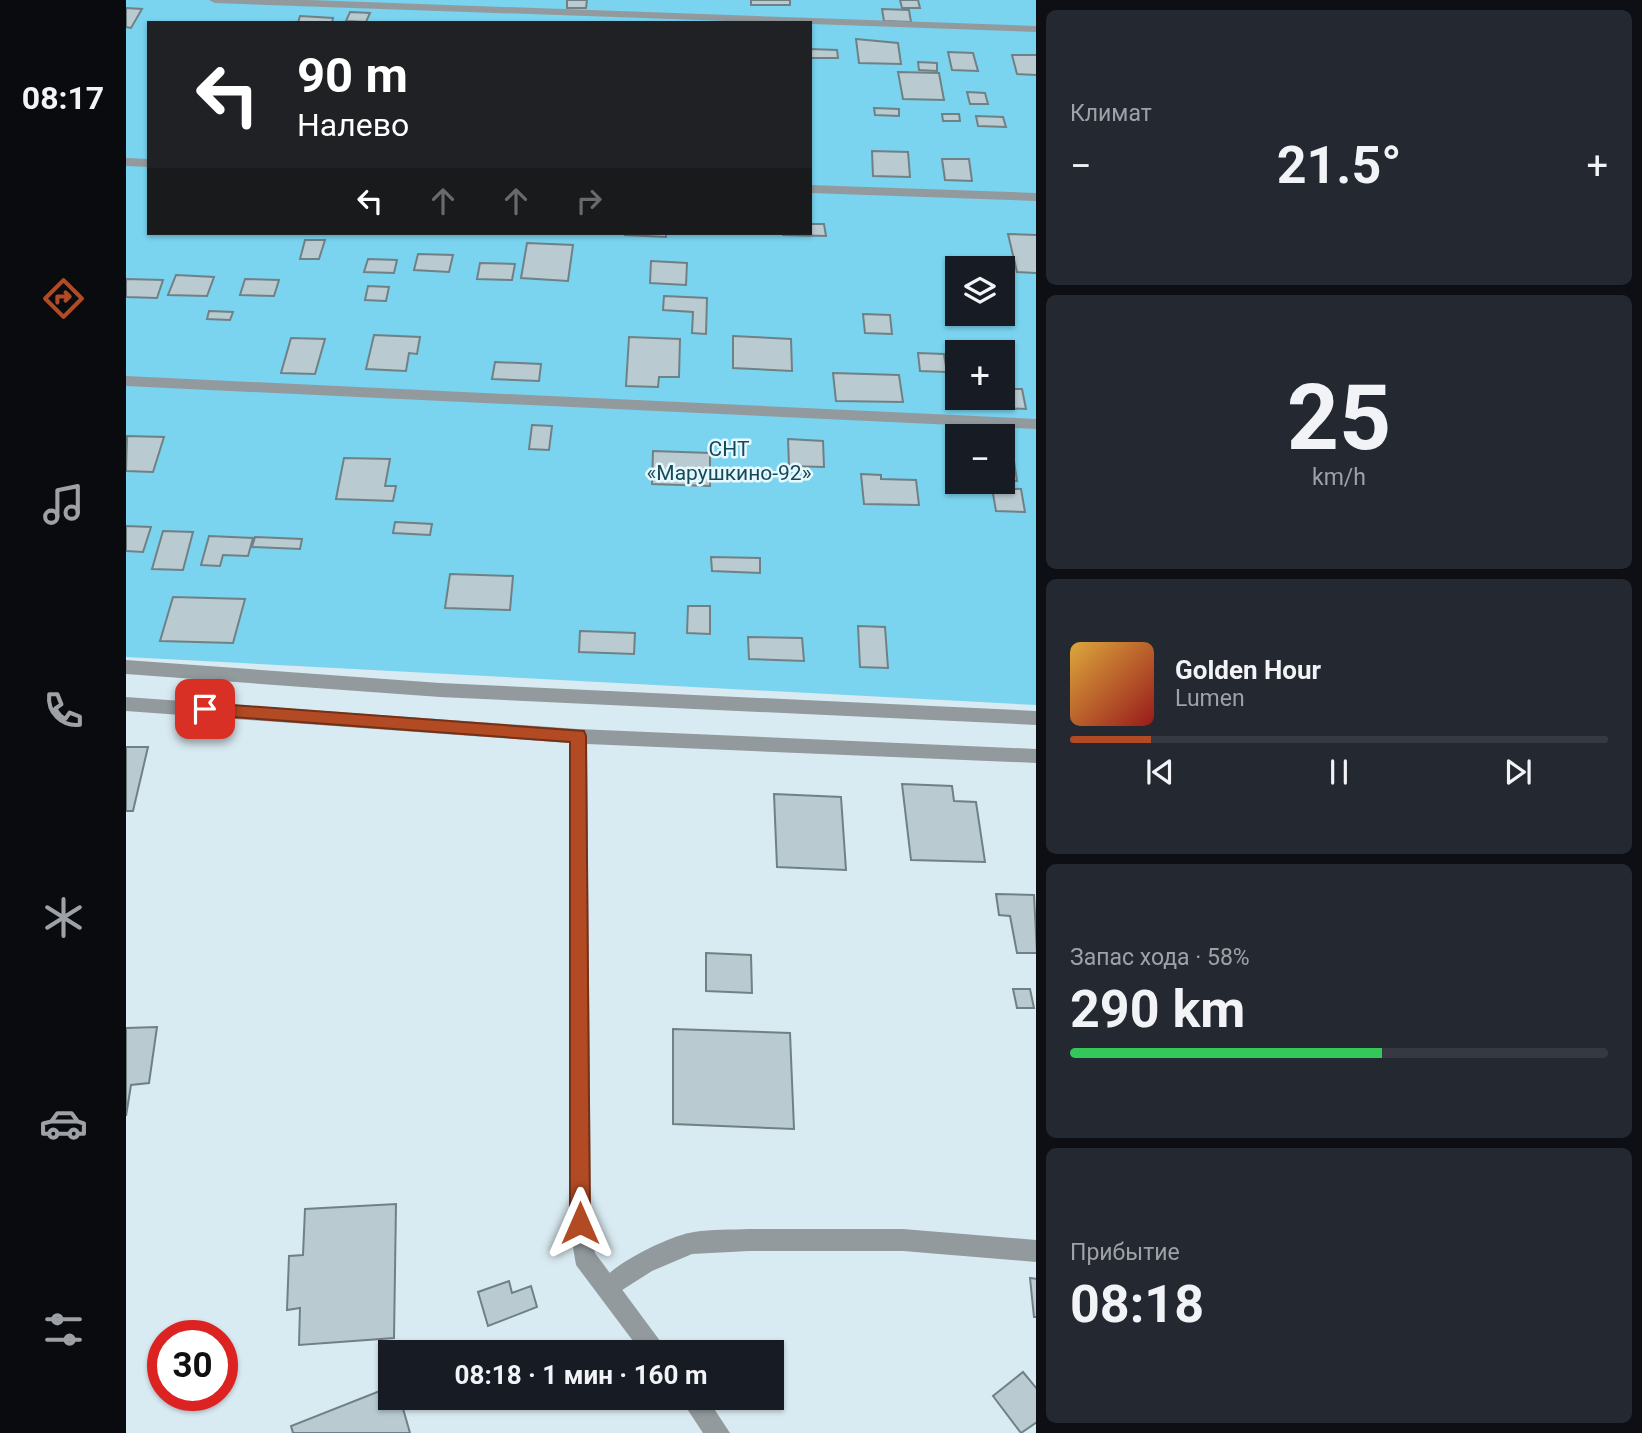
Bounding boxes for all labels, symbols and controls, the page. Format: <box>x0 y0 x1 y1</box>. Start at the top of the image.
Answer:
text: 90 m <box>297 47 408 104</box>
icon: left <box>182 49 273 140</box>
text: 08:17 <box>22 79 104 117</box>
text: Климат <box>1070 100 1152 127</box>
text: Налево <box>297 106 409 144</box>
text: 21.5° <box>1277 135 1402 196</box>
text: − <box>1070 144 1092 188</box>
text: + <box>1586 144 1608 188</box>
icon: left <box>351 182 389 220</box>
icon: ahead <box>424 182 462 220</box>
icon: ahead <box>497 182 535 220</box>
icon: right <box>570 182 608 220</box>
map controls <box>945 256 1015 494</box>
button: layers <box>945 256 1015 326</box>
icon: directions <box>39 274 88 323</box>
button: + <box>945 340 1015 410</box>
text: 25 <box>1287 365 1391 471</box>
button: − <box>945 424 1015 494</box>
park label: СНТ «Марушкино-92» <box>646 437 812 485</box>
text: km/h <box>1312 464 1366 491</box>
icon: music <box>39 480 88 529</box>
text: Golden Hour <box>1175 655 1321 685</box>
pin <box>175 679 235 739</box>
text: Lumen <box>1175 685 1245 712</box>
icon: phone <box>39 686 88 735</box>
icon: arrive <box>186 690 224 728</box>
icon: previous <box>1141 753 1179 791</box>
icon: pause <box>1320 753 1358 791</box>
icon: next <box>1499 753 1537 791</box>
icon: climate <box>39 893 88 942</box>
text: Запас хода · 58% <box>1070 944 1250 971</box>
text: 290 km <box>1070 979 1245 1040</box>
icon: car <box>39 1099 88 1148</box>
position arrow <box>543 1186 617 1260</box>
text: Прибытие <box>1070 1239 1180 1266</box>
text: 08:18 <box>1070 1274 1204 1335</box>
icon: filters <box>39 1305 88 1354</box>
speed limit sign: 30 <box>147 1320 238 1411</box>
text: 08:18 · 1 мин · 160 m <box>455 1360 707 1390</box>

